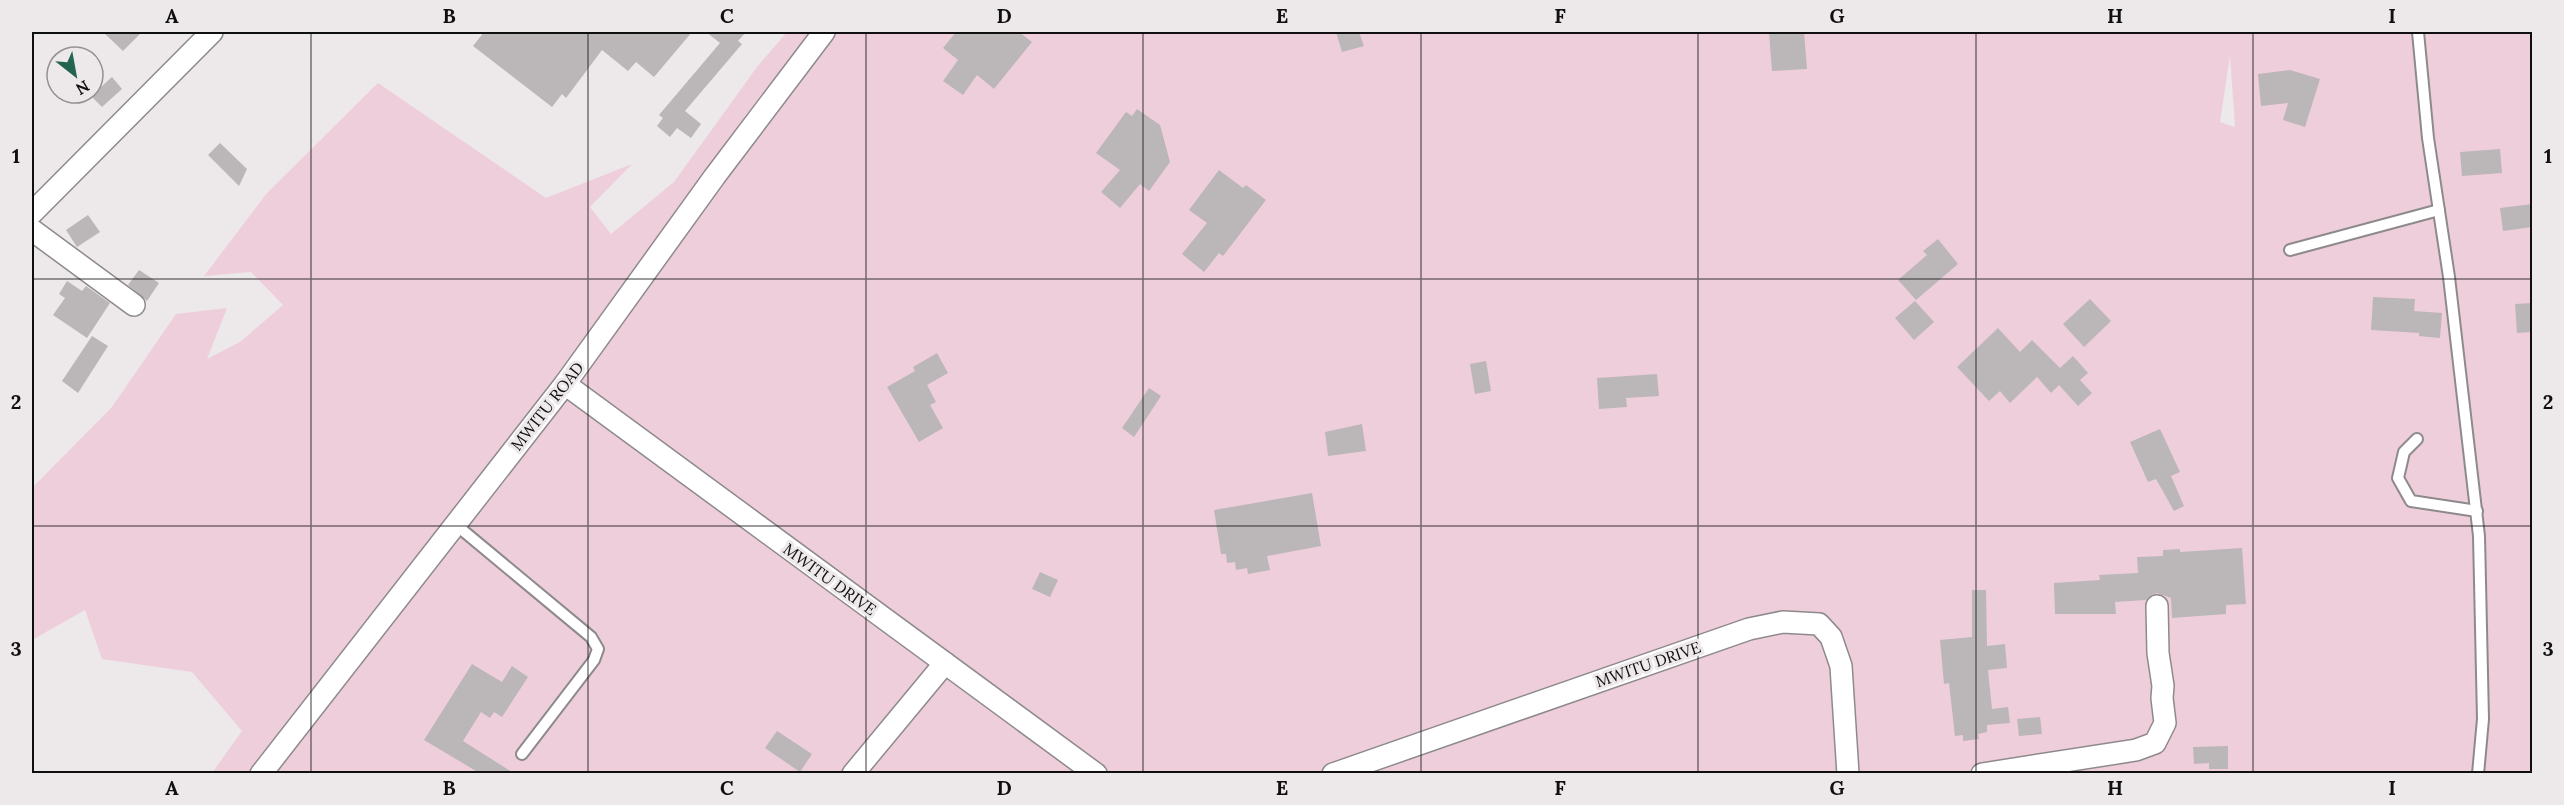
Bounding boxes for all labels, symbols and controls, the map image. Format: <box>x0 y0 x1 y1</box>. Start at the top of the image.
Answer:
text: A <box>165 3 179 28</box>
text: B <box>442 3 456 28</box>
text: C <box>720 3 734 28</box>
text: D <box>996 3 1012 28</box>
text: E <box>1276 3 1288 28</box>
text: F <box>1554 3 1566 28</box>
text: G <box>1829 3 1845 28</box>
text: H <box>2107 3 2123 28</box>
text: I <box>2388 3 2396 28</box>
north arrow <box>45 45 105 105</box>
text: N <box>72 76 93 100</box>
text: 1 <box>12 143 20 168</box>
text: 1 <box>2544 143 2552 168</box>
street label: MWITU ROAD <box>506 358 588 454</box>
text: 2 <box>11 389 21 414</box>
text: 2 <box>2543 389 2553 414</box>
street label: MWITU DRIVE <box>780 539 880 619</box>
text: 3 <box>10 636 22 661</box>
text: 3 <box>2542 636 2554 661</box>
street label: MWITU DRIVE <box>1593 637 1703 691</box>
text: A <box>165 775 179 800</box>
text: B <box>442 775 456 800</box>
text: C <box>720 775 734 800</box>
text: D <box>996 775 1012 800</box>
text: E <box>1276 775 1288 800</box>
text: F <box>1554 775 1566 800</box>
text: G <box>1829 775 1845 800</box>
text: H <box>2107 775 2123 800</box>
text: I <box>2388 775 2396 800</box>

